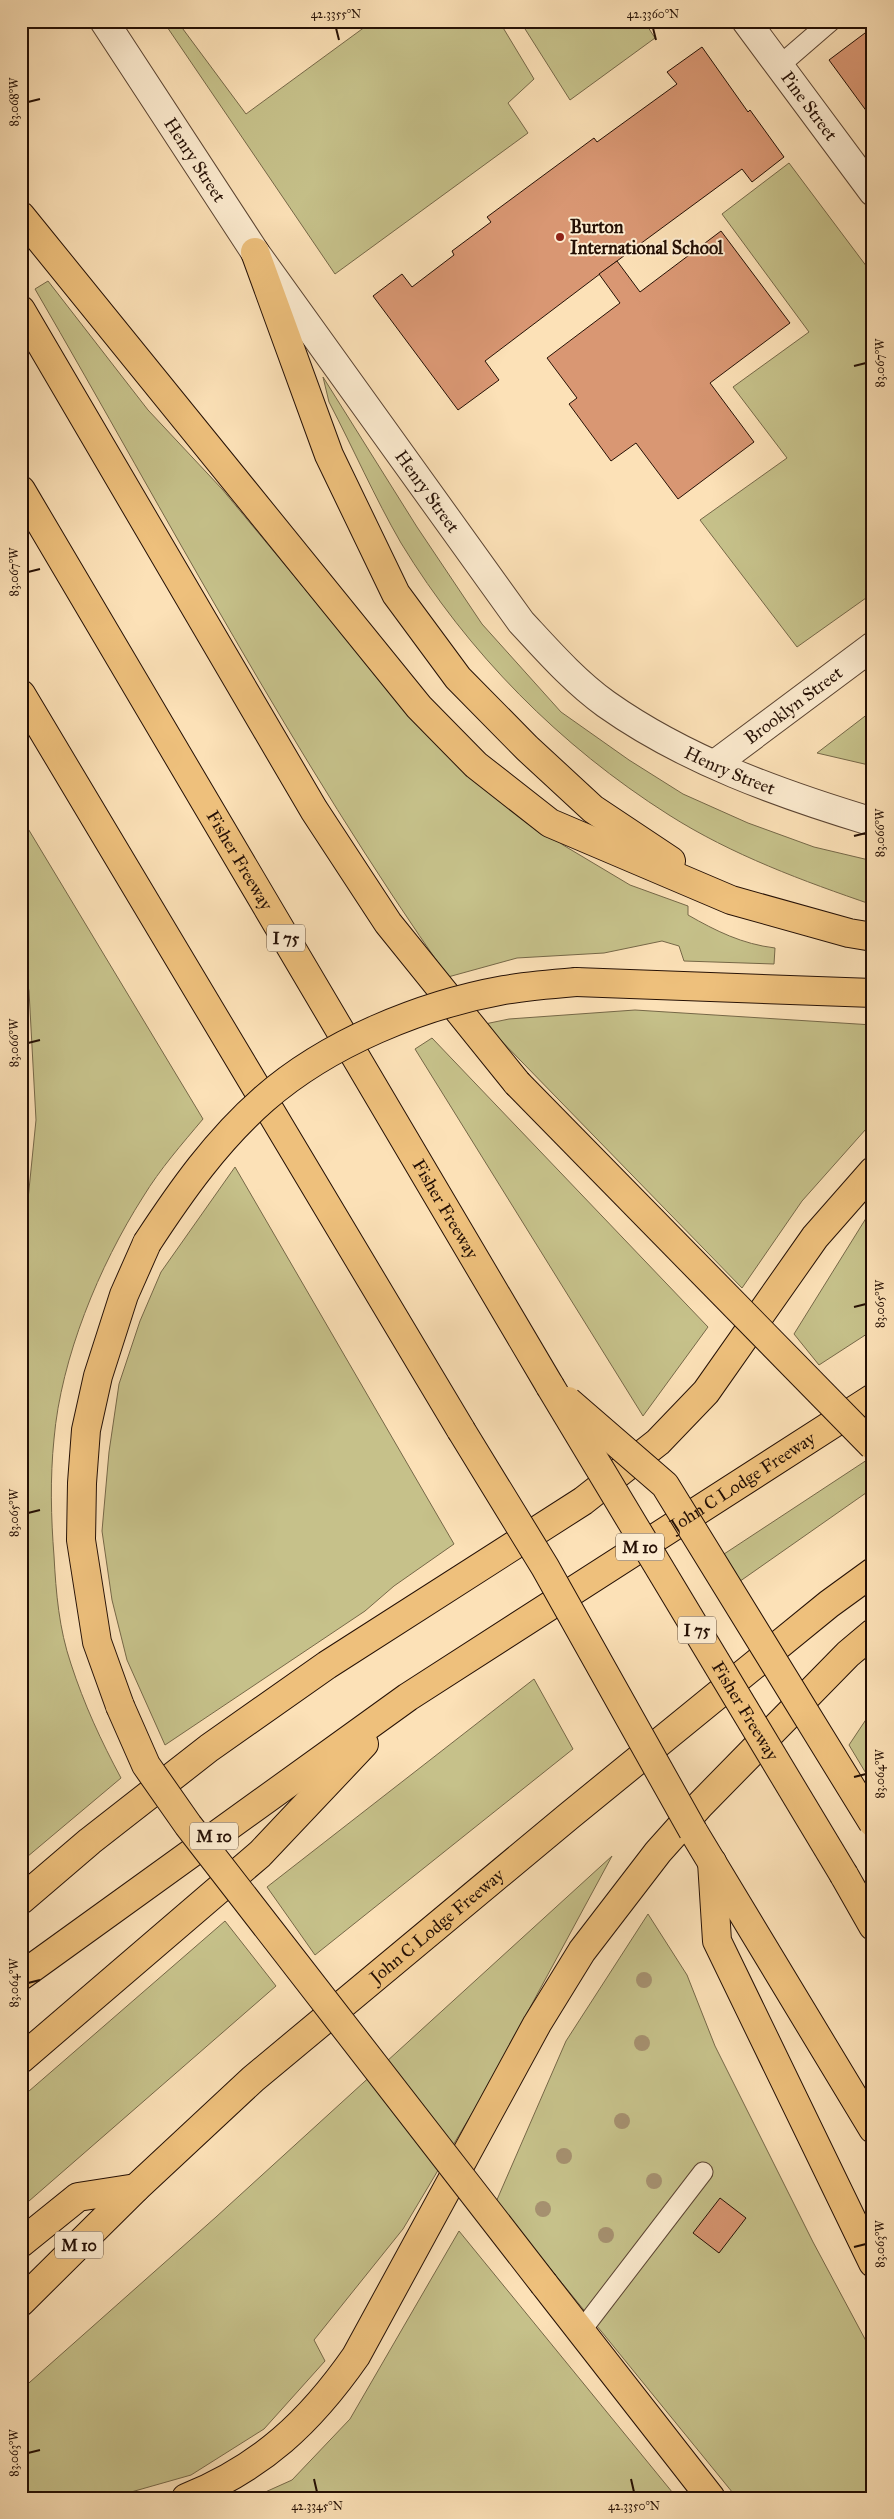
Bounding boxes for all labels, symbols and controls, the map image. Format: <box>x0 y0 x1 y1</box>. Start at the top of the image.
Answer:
text: 42.3355°N <box>311 7 361 21</box>
text: 42.3360°N <box>627 7 679 21</box>
street label: Pine Street <box>776 67 843 146</box>
text: 83.068°W <box>7 77 21 126</box>
street label: Henry Street <box>159 114 231 207</box>
place label: Burton International School <box>570 216 724 259</box>
marker: Burton International School <box>554 231 566 243</box>
text: 83.067°W <box>873 338 887 387</box>
street label: Henry Street <box>390 446 465 538</box>
text: 83.067°W <box>7 547 21 596</box>
street label: Brooklyn Street <box>740 661 847 749</box>
street label: Henry Street <box>681 741 779 800</box>
street label: Fisher Freeway <box>202 806 278 915</box>
text: 83.066°W <box>873 808 887 857</box>
road number: I 75 <box>267 924 305 951</box>
text: 83.066°W <box>7 1018 21 1067</box>
street label: Fisher Freeway <box>408 1155 484 1263</box>
text: 83.065°W <box>873 1279 887 1328</box>
street label: John C Lodge Freeway <box>665 1427 820 1538</box>
text: 83.065°W <box>7 1488 21 1537</box>
road number: M 10 <box>616 1534 664 1560</box>
road number: I 75 <box>678 1616 716 1644</box>
street label: Fisher Freeway <box>707 1657 784 1765</box>
text: 83.064°W <box>873 1749 887 1799</box>
road number: M 10 <box>190 1822 238 1850</box>
street label: John C Lodge Freeway <box>364 1864 509 1990</box>
text: 83.064°W <box>7 1958 21 2008</box>
text: 83.063°W <box>873 2220 887 2268</box>
road number: M 10 <box>55 2232 103 2258</box>
text: 83.063°W <box>7 2429 21 2477</box>
text: 42.3345°N <box>291 2499 343 2513</box>
text: 42.3350°N <box>608 2499 660 2513</box>

